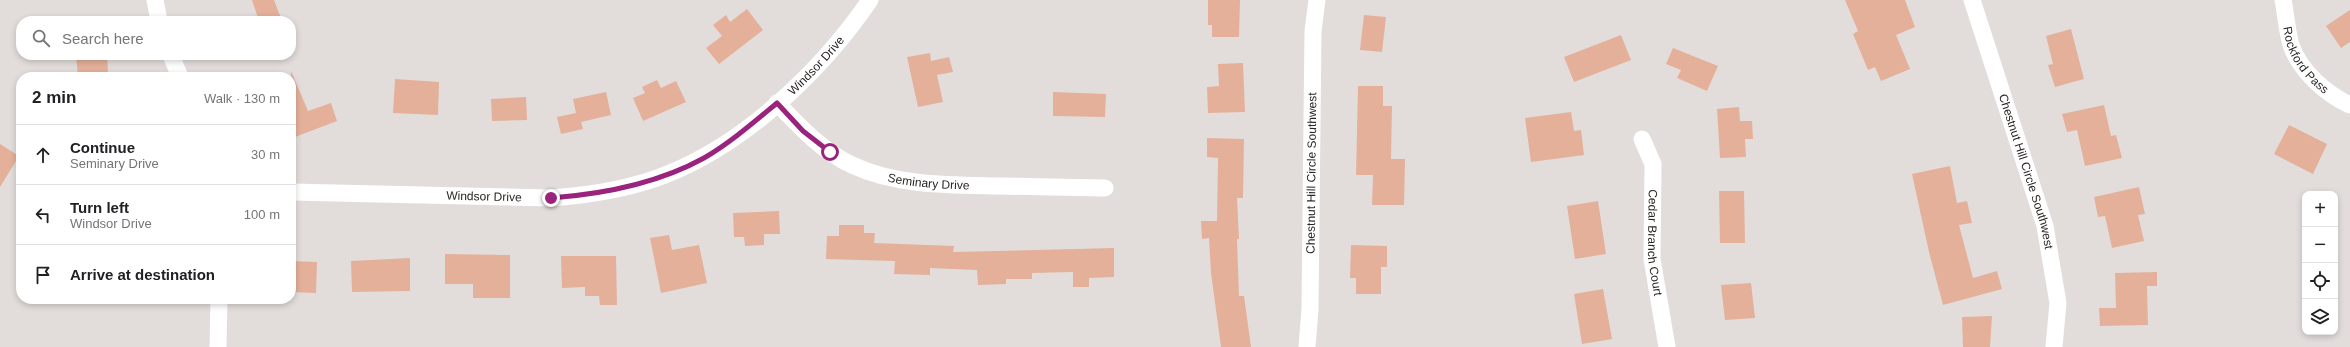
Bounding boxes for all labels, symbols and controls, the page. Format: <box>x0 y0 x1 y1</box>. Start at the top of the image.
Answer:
search box <box>16 16 296 60</box>
street label: Rockford Pass <box>2280 25 2331 97</box>
icon: search <box>30 27 52 49</box>
text: Search here <box>62 30 144 47</box>
street label: Windsor Drive <box>785 33 847 98</box>
text: 2 min <box>32 88 76 107</box>
text: Walk · 130 m <box>204 91 280 106</box>
street label: Chestnut Hill Circle Southwest <box>1304 92 1319 254</box>
street label: Chestnut Hill Circle Southwest <box>1996 92 2056 251</box>
text: Continue <box>70 139 135 156</box>
route start <box>821 143 839 161</box>
icon: ahead <box>32 144 54 166</box>
text: 30 m <box>251 147 280 162</box>
text: Seminary Drive <box>70 156 159 171</box>
street label: Seminary Drive <box>886 170 970 192</box>
street label: Windsor Drive <box>446 189 522 204</box>
route end <box>542 189 560 207</box>
street label: Cedar Branch Court <box>1645 189 1665 297</box>
map controls <box>2302 191 2338 335</box>
button: + <box>2302 191 2338 227</box>
text: Turn left <box>70 199 129 216</box>
icon: left <box>32 204 54 226</box>
text: 100 m <box>244 207 280 222</box>
text: Windsor Drive <box>70 216 152 231</box>
button: − <box>2302 227 2338 263</box>
button: locate <box>2302 263 2338 299</box>
icon: arrive <box>32 264 54 286</box>
text: Arrive at destination <box>70 266 215 283</box>
button: layers <box>2302 299 2338 335</box>

